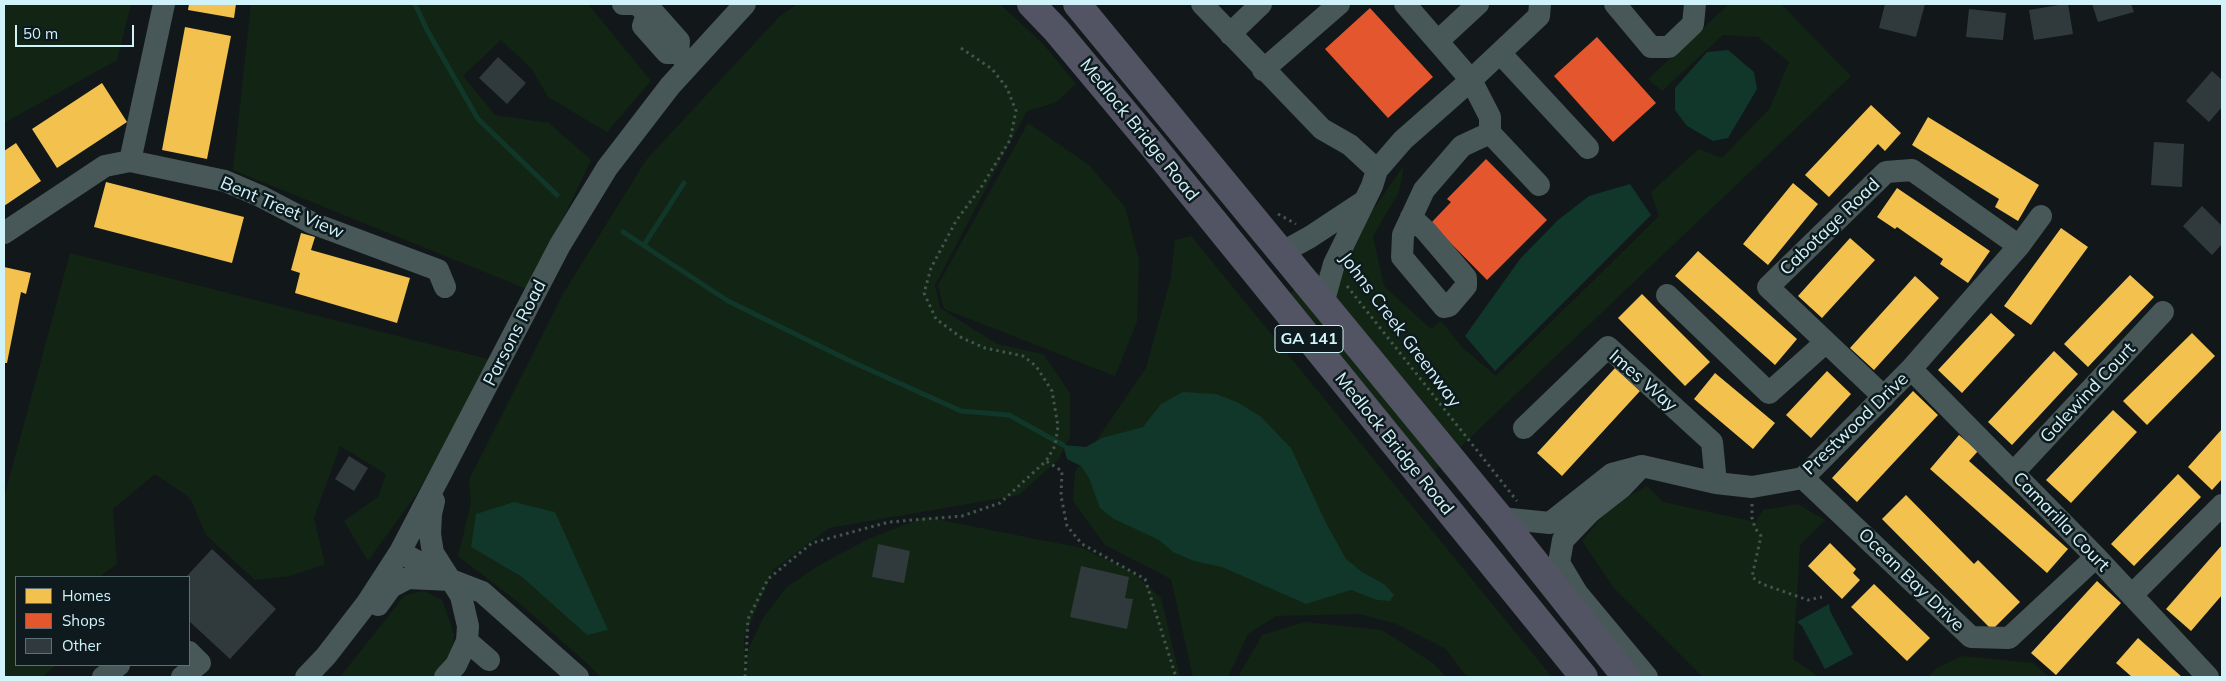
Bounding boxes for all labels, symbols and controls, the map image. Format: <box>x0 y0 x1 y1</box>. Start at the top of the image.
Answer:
scale bar <box>18 15 136 47</box>
text: 50 m <box>23 24 58 43</box>
street label: Medlock Bridge Road <box>1075 55 1203 205</box>
street label: Bent Treet View <box>217 172 347 244</box>
street label: Cabotage Road <box>1776 174 1884 280</box>
street label: Johns Creek Greenway <box>1335 248 1465 412</box>
street label: Parsons Road <box>479 276 551 390</box>
road number: GA 141 <box>1275 326 1343 352</box>
street label: Galewind Court <box>2036 338 2140 448</box>
street label: Imes Way <box>1605 346 1681 416</box>
street label: Prestwood Drive <box>1799 368 1913 480</box>
street label: Medlock Bridge Road <box>1330 369 1458 519</box>
street label: Camarilla Court <box>2008 468 2114 576</box>
street label: Ocean Bay Drive <box>1853 524 1969 636</box>
legend <box>15 576 190 666</box>
text: Homes <box>62 586 111 605</box>
text: Shops <box>62 611 105 630</box>
text: Other <box>62 636 101 655</box>

